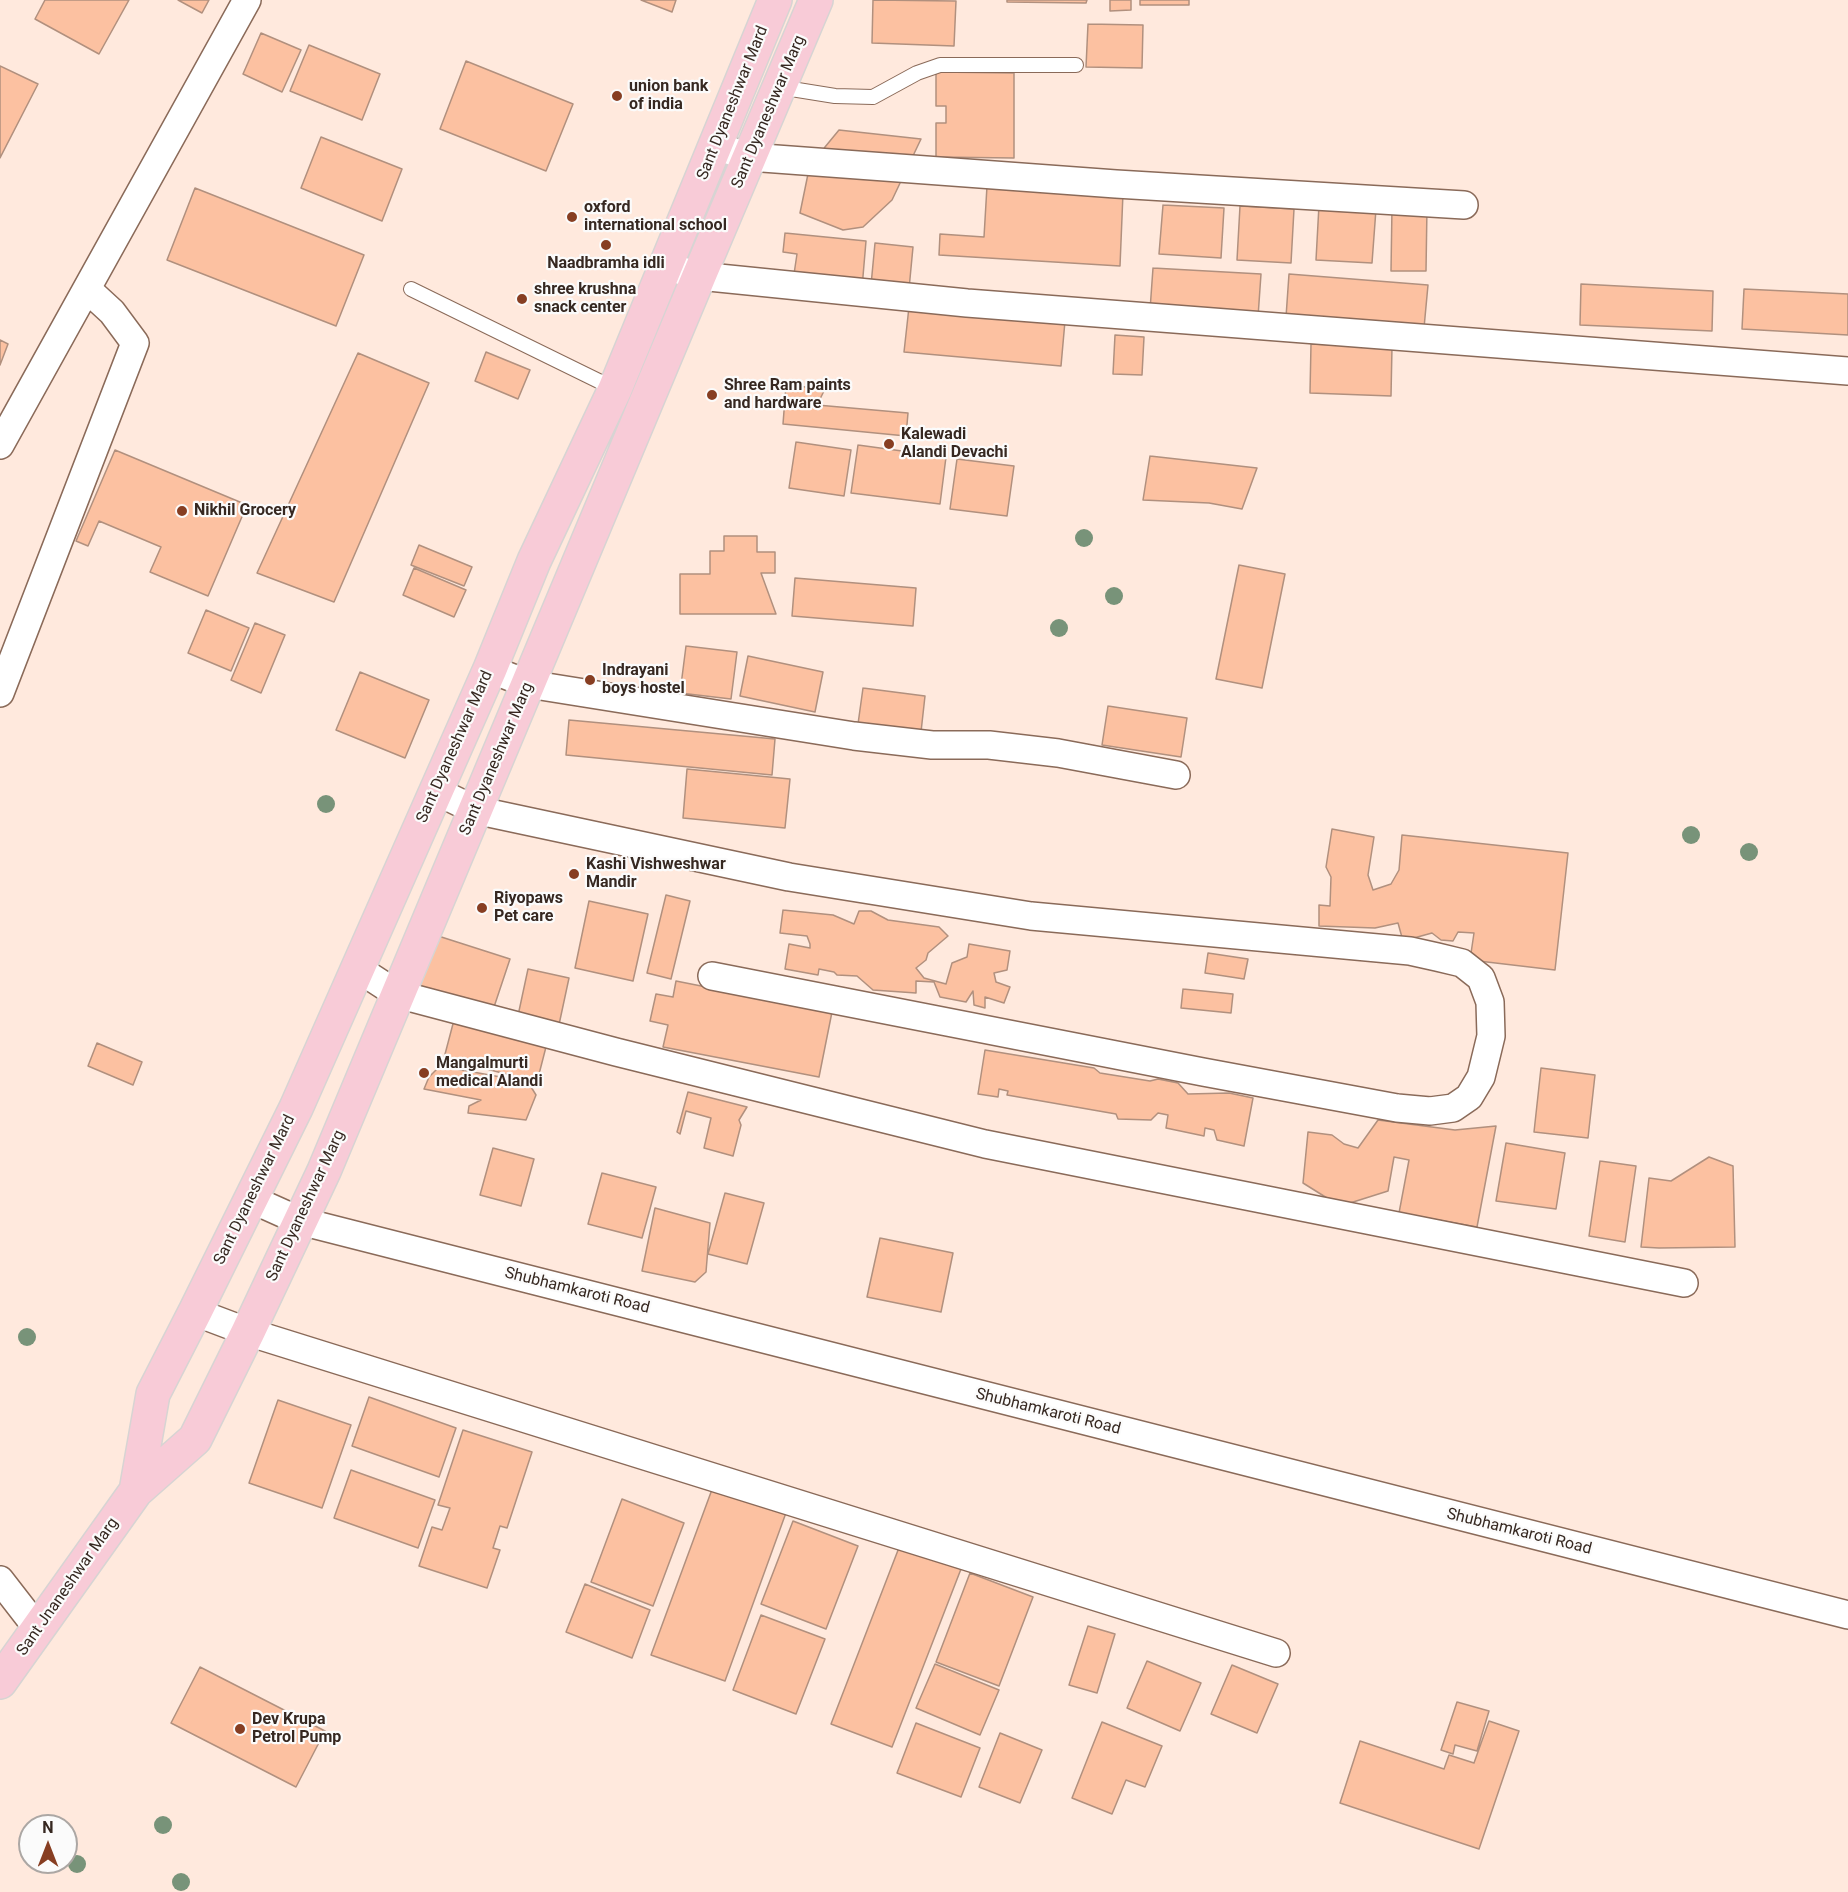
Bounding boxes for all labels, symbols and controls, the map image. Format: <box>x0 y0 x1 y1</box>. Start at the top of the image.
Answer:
street label: Sant Dyaneshwar Mard <box>693 23 773 183</box>
street label: Sant Dyaneshwar Marg <box>728 33 810 191</box>
place label: union bank of india <box>629 77 708 115</box>
marker: union bank of india <box>610 89 624 103</box>
place label: oxford international school <box>584 198 727 236</box>
marker: oxford international school <box>565 210 579 224</box>
marker: Naadbramha idli <box>599 238 613 252</box>
place label: Naadbramha idli <box>547 254 665 274</box>
place label: shree krushna snack center <box>534 280 636 318</box>
marker: shree krushna snack center <box>515 292 529 306</box>
place label: Shree Ram paints and hardware <box>724 376 851 414</box>
marker: Shree Ram paints and hardware <box>705 388 719 402</box>
place label: Kalewadi Alandi Devachi <box>901 425 1008 463</box>
marker: Kalewadi Alandi Devachi <box>882 437 896 451</box>
place label: Nikhil Grocery <box>194 501 296 521</box>
marker: Nikhil Grocery <box>175 504 189 518</box>
place label: Indrayani boys hostel <box>602 661 685 699</box>
street label: Sant Dyaneshwar Mard <box>413 668 497 826</box>
marker: Indrayani boys hostel <box>583 673 597 687</box>
street label: Sant Dyaneshwar Marg <box>456 680 538 838</box>
place label: Kashi Vishweshwar Mandir <box>586 855 726 893</box>
marker: Kashi Vishweshwar Mandir <box>567 867 581 881</box>
place label: Riyopaws Pet care <box>494 889 563 927</box>
marker: Riyopaws Pet care <box>475 901 489 915</box>
place label: Mangalmurti medical Alandi <box>436 1054 543 1092</box>
marker: Mangalmurti medical Alandi <box>417 1066 431 1080</box>
street label: Sant Dyaneshwar Mard <box>210 1112 300 1268</box>
street label: Sant Dyaneshwar Marg <box>263 1127 349 1285</box>
street label: Shubhamkaroti Road <box>503 1264 651 1318</box>
street label: Shubhamkaroti Road <box>974 1385 1122 1439</box>
street label: Shubhamkaroti Road <box>1445 1505 1593 1559</box>
street label: Sant Jnaneshwar Marg <box>13 1514 123 1660</box>
place label: Dev Krupa Petrol Pump <box>252 1710 341 1748</box>
marker: Dev Krupa Petrol Pump <box>233 1722 247 1736</box>
north arrow <box>18 1814 78 1874</box>
text: N <box>42 1818 54 1837</box>

